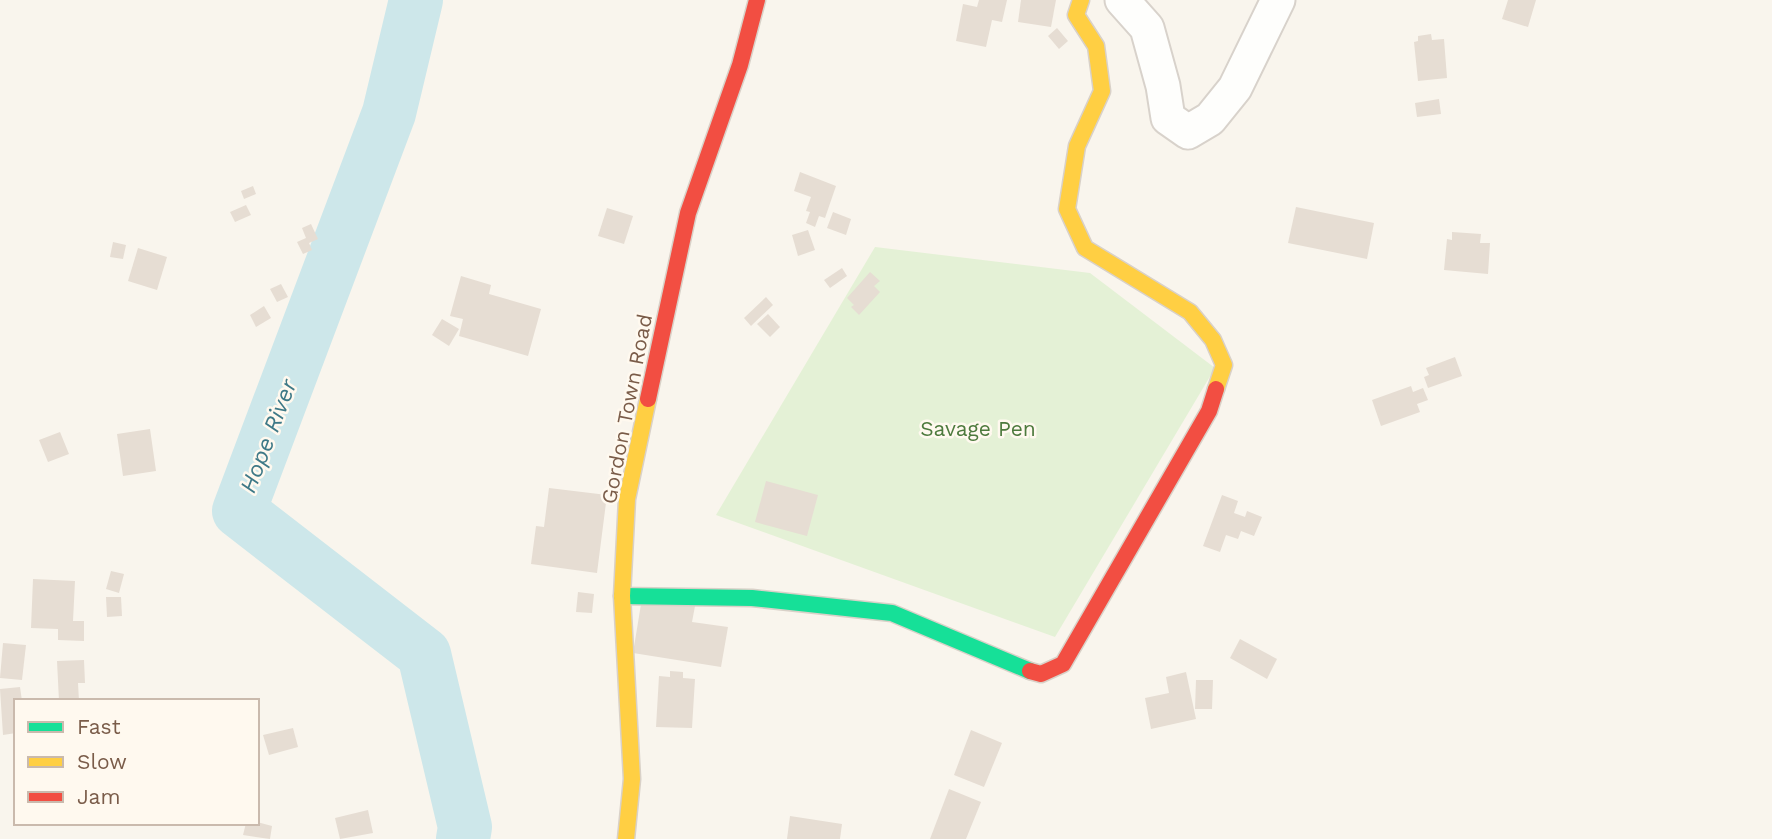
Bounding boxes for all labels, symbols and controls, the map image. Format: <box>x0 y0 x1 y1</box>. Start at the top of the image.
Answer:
street label: Gordon Town Road <box>596 312 657 506</box>
water label: Hope River <box>234 375 303 497</box>
park label: Savage Pen <box>920 416 1036 441</box>
legend <box>14 699 259 825</box>
text: Fast <box>77 714 121 739</box>
text: Slow <box>77 749 127 774</box>
text: Jam <box>77 784 120 809</box>

